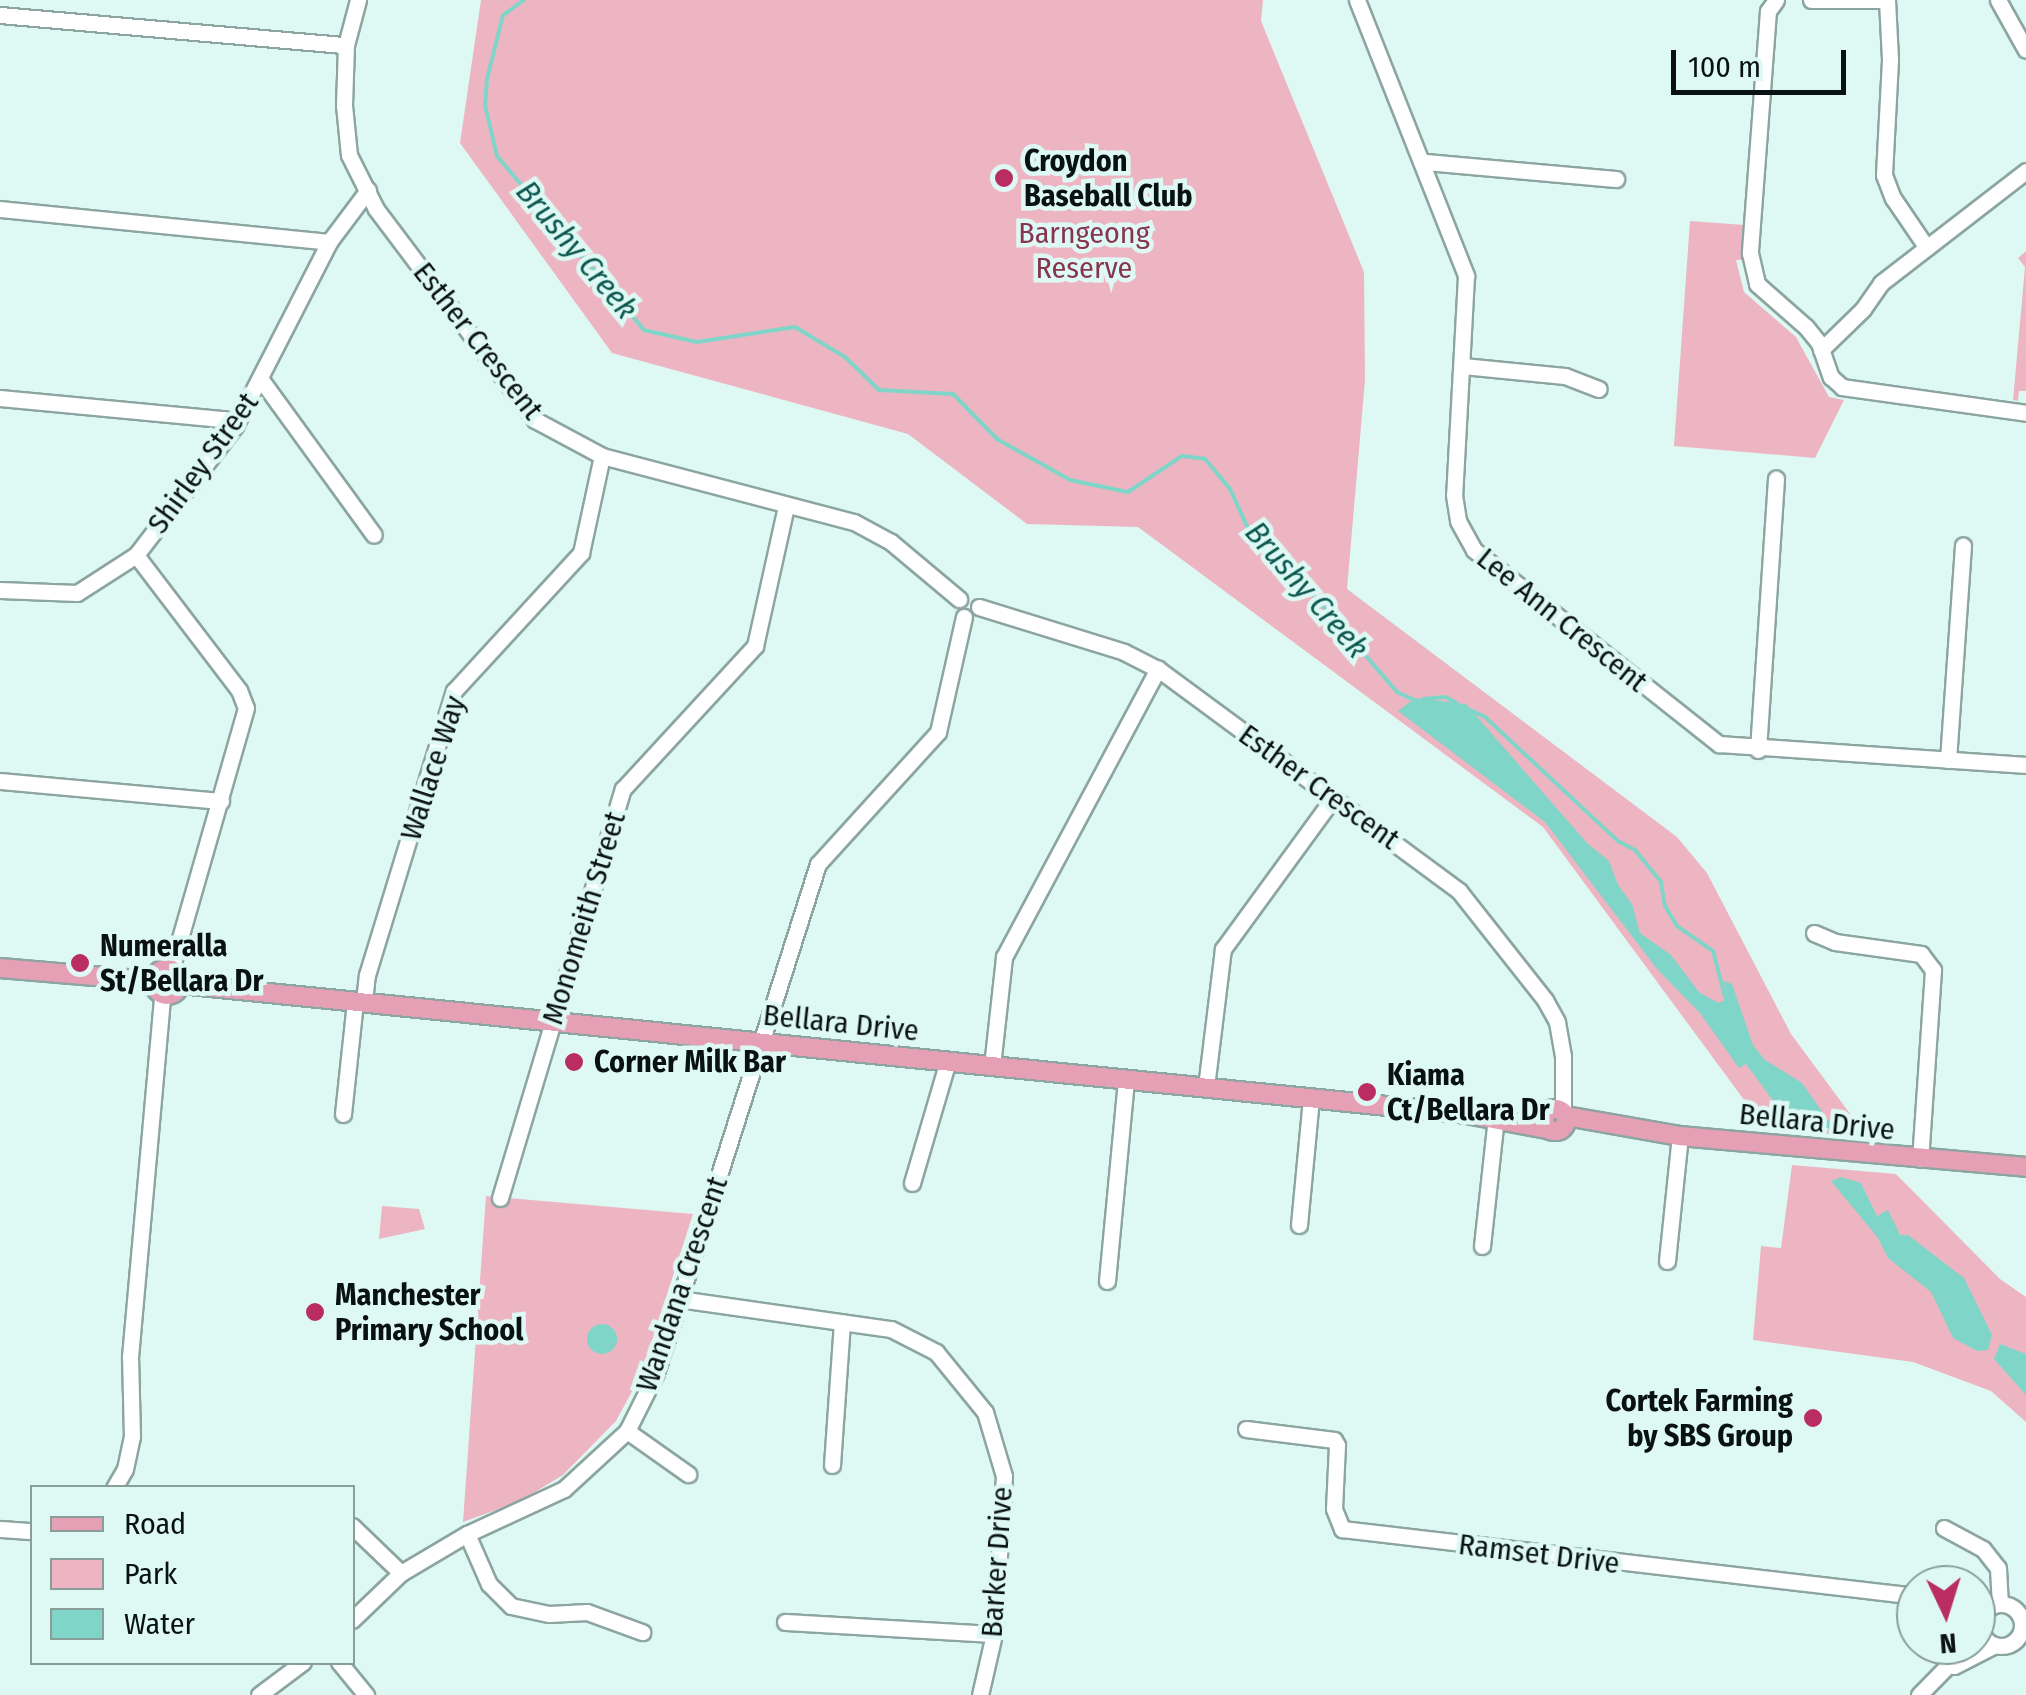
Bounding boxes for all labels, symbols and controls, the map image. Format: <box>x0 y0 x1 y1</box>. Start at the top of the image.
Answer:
scale bar <box>1676 30 1851 92</box>
text: 100 m <box>1688 49 1761 85</box>
place label: Croydon Baseball Club <box>1024 143 1193 214</box>
marker: Croydon Baseball Club <box>993 167 1015 189</box>
water label: Brushy Creek <box>508 173 646 327</box>
park label: Barngeong Reserve <box>1018 215 1150 286</box>
street label: Esther Crescent <box>405 255 551 427</box>
street label: Shirley Street <box>140 386 266 540</box>
water label: Brushy Creek <box>1237 514 1377 666</box>
street label: Lee Ann Crescent <box>1470 540 1654 700</box>
street label: Wallace Way <box>393 691 473 845</box>
street label: Esther Crescent <box>1232 717 1406 857</box>
street label: Monomeith Street <box>535 807 633 1029</box>
place label: Numeralla St/Bellara Dr <box>100 928 263 998</box>
marker: Numeralla St/Bellara Dr <box>69 952 91 974</box>
street label: Bellara Drive <box>761 997 921 1049</box>
place label: Corner Milk Bar <box>594 1044 786 1080</box>
marker: Corner Milk Bar <box>563 1051 585 1073</box>
place label: Kiama Ct/Bellara Dr <box>1387 1057 1550 1128</box>
marker: Kiama Ct/Bellara Dr <box>1356 1081 1378 1103</box>
street label: Bellara Drive <box>1737 1096 1897 1148</box>
street label: Wandana Crescent <box>628 1172 736 1396</box>
place label: Manchester Primary School <box>335 1277 523 1348</box>
marker: Manchester Primary School <box>304 1301 326 1323</box>
place label: Cortek Farming by SBS Group <box>1606 1383 1793 1454</box>
marker: Cortek Farming by SBS Group <box>1802 1407 1824 1429</box>
legend <box>30 1485 355 1665</box>
street label: Barker Drive <box>974 1485 1020 1639</box>
text: Road <box>124 1506 186 1542</box>
street label: Ramset Drive <box>1456 1526 1622 1582</box>
text: Park <box>124 1556 177 1592</box>
north arrow <box>1896 1565 1996 1665</box>
text: Water <box>124 1606 195 1642</box>
text: N <box>1938 1626 1958 1660</box>

